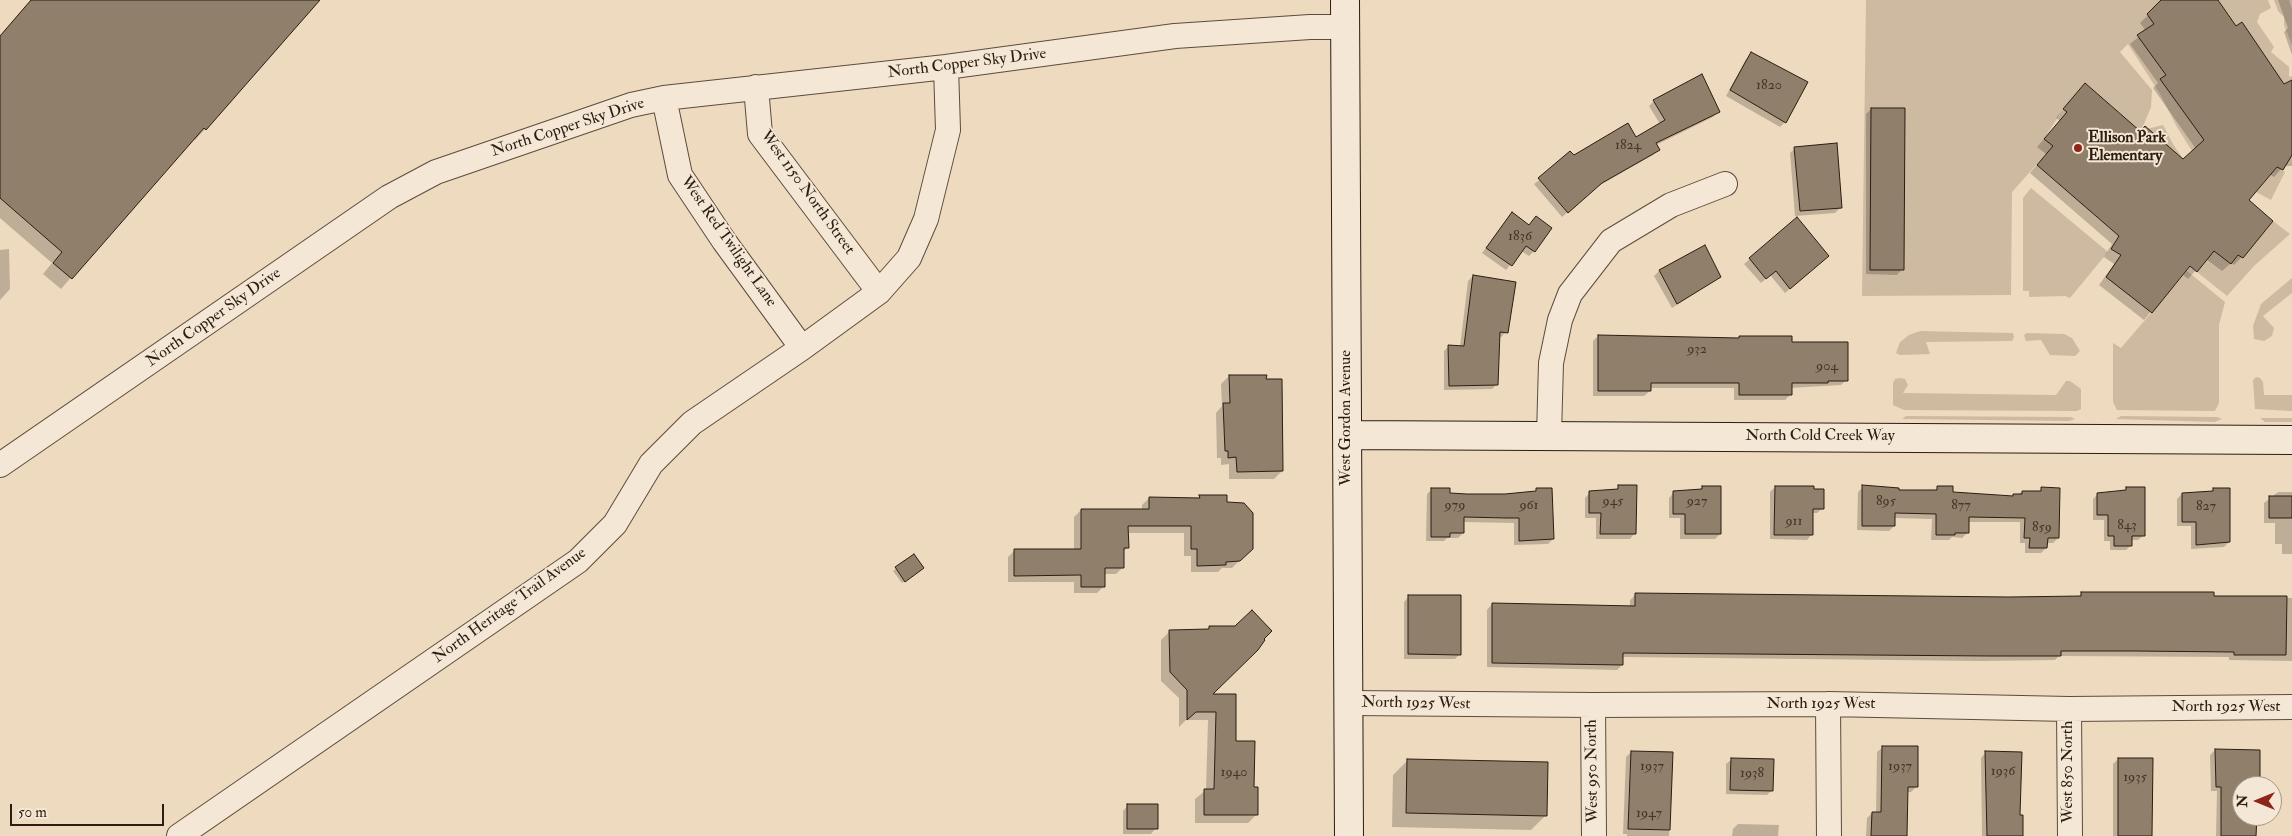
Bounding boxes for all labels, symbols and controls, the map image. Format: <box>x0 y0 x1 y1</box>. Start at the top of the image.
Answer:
street label: North Copper Sky Drive <box>887 45 1047 83</box>
house number: 1820 <box>1756 78 1782 94</box>
street label: North Copper Sky Drive <box>489 94 647 162</box>
street label: West 1150 North Street <box>756 127 858 259</box>
place label: Ellison Park Elementary <box>2088 129 2166 167</box>
house number: 1824 <box>1615 138 1641 154</box>
marker: Ellison Park Elementary <box>2072 142 2084 154</box>
street label: West Red Twilight Lane <box>676 173 780 311</box>
house number: 1836 <box>1508 229 1532 245</box>
street label: North Copper Sky Drive <box>143 264 285 372</box>
house number: 932 <box>1687 342 1707 358</box>
street label: West Gordon Avenue <box>1337 350 1357 486</box>
house number: 904 <box>1816 359 1838 375</box>
street label: North Cold Creek Way <box>1745 427 1895 447</box>
house number: 945 <box>1603 494 1623 510</box>
house number: 927 <box>1687 494 1707 510</box>
house number: 895 <box>1876 494 1896 510</box>
house number: 979 <box>1445 498 1465 514</box>
house number: 961 <box>1519 498 1539 514</box>
house number: 877 <box>1951 498 1971 514</box>
house number: 827 <box>2196 499 2216 515</box>
house number: 911 <box>1785 514 1803 530</box>
house number: 843 <box>2117 518 2137 534</box>
house number: 859 <box>2032 520 2052 536</box>
street label: North Heritage Trail Avenue <box>430 544 590 668</box>
street label: North 1925 West <box>1361 693 1471 715</box>
street label: North 1925 West <box>1766 695 1876 715</box>
street label: North 1925 West <box>2171 698 2281 718</box>
street label: West 950 North <box>1582 719 1604 823</box>
street label: West 850 North <box>2059 721 2079 823</box>
house number: 1937 <box>1640 759 1664 775</box>
house number: 1937 <box>1888 759 1912 775</box>
house number: 1936 <box>1991 764 2015 780</box>
house number: 1940 <box>1221 765 1247 781</box>
house number: 1938 <box>1740 766 1764 782</box>
house number: 1935 <box>2123 770 2147 786</box>
north arrow <box>2232 776 2282 826</box>
scale bar <box>12 794 166 826</box>
text: N <box>2234 795 2251 807</box>
text: 50 m <box>18 803 47 822</box>
house number: 1947 <box>1636 806 1662 822</box>

